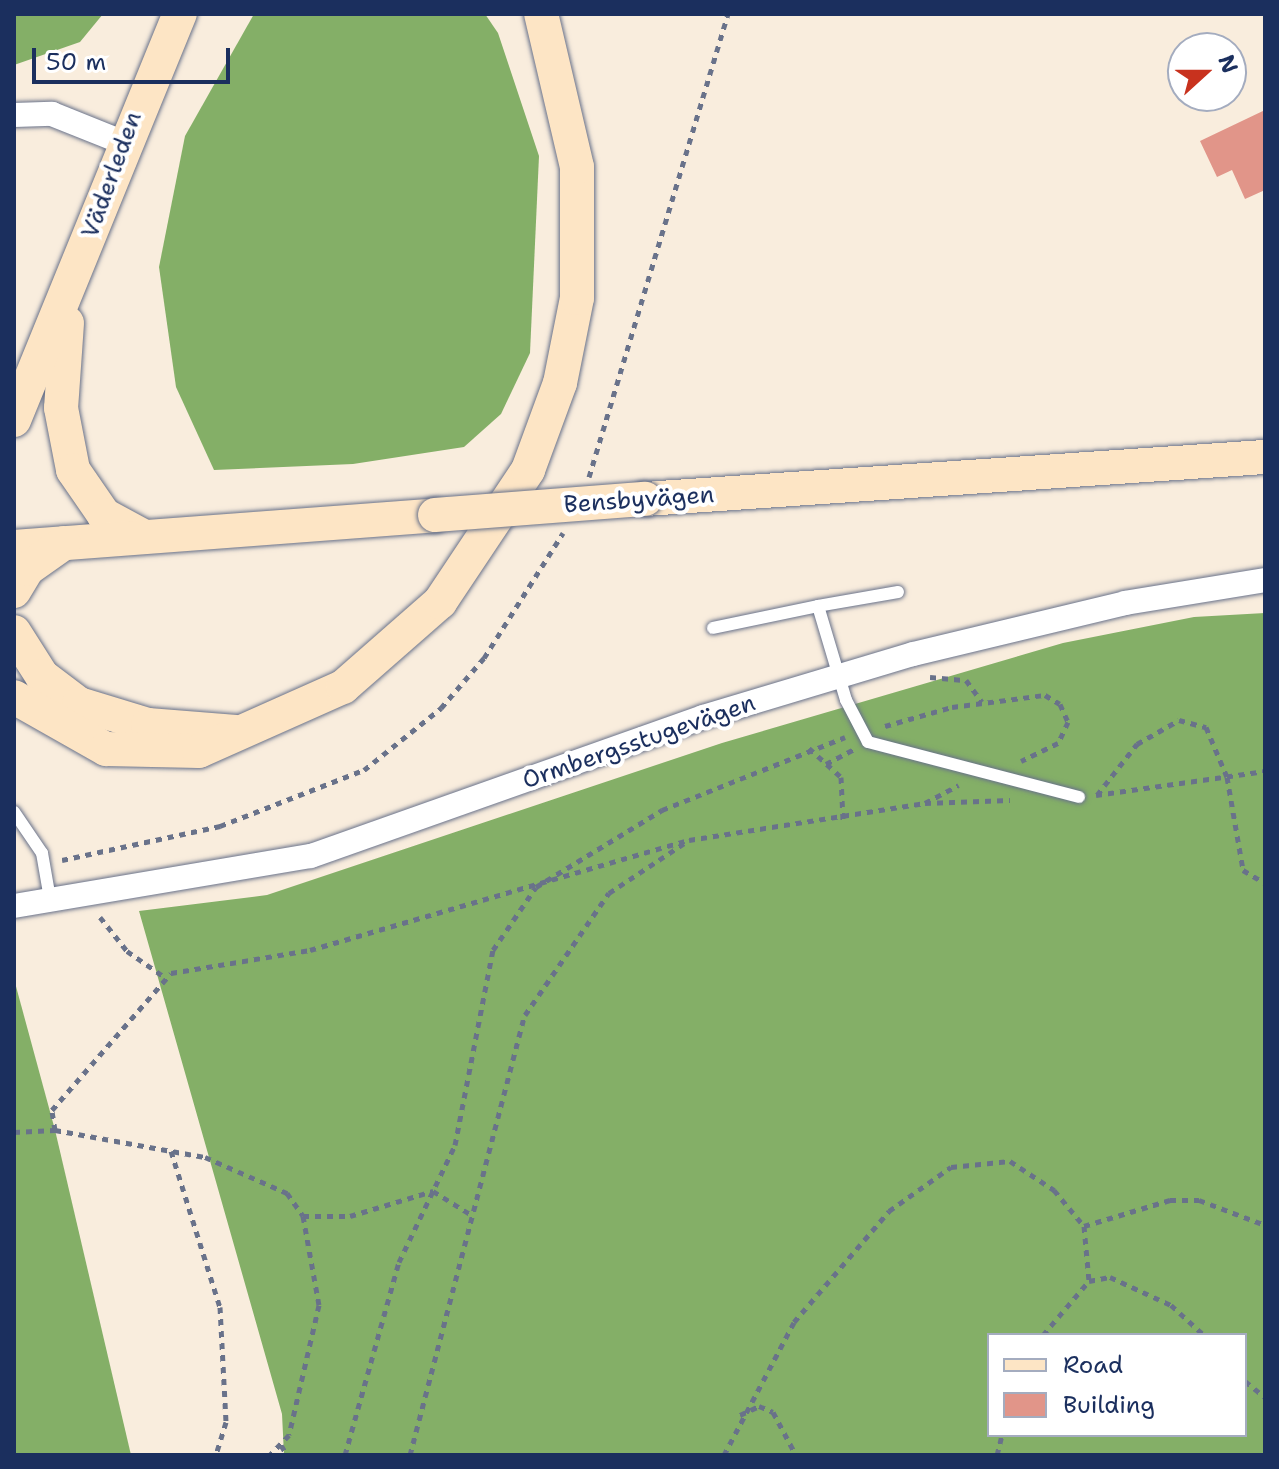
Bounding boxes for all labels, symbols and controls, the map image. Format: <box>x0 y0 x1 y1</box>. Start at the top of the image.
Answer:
scale bar <box>36 32 234 82</box>
north arrow <box>1167 32 1247 112</box>
text: 50 m <box>46 46 106 78</box>
text: N <box>1211 51 1245 77</box>
street label: Väderleden <box>76 108 148 242</box>
street label: Bensbyvägen <box>563 480 715 520</box>
street label: Ormbergsstugevägen <box>519 689 759 795</box>
legend <box>987 1333 1247 1437</box>
text: Road <box>1063 1349 1123 1381</box>
text: Building <box>1063 1389 1155 1421</box>

